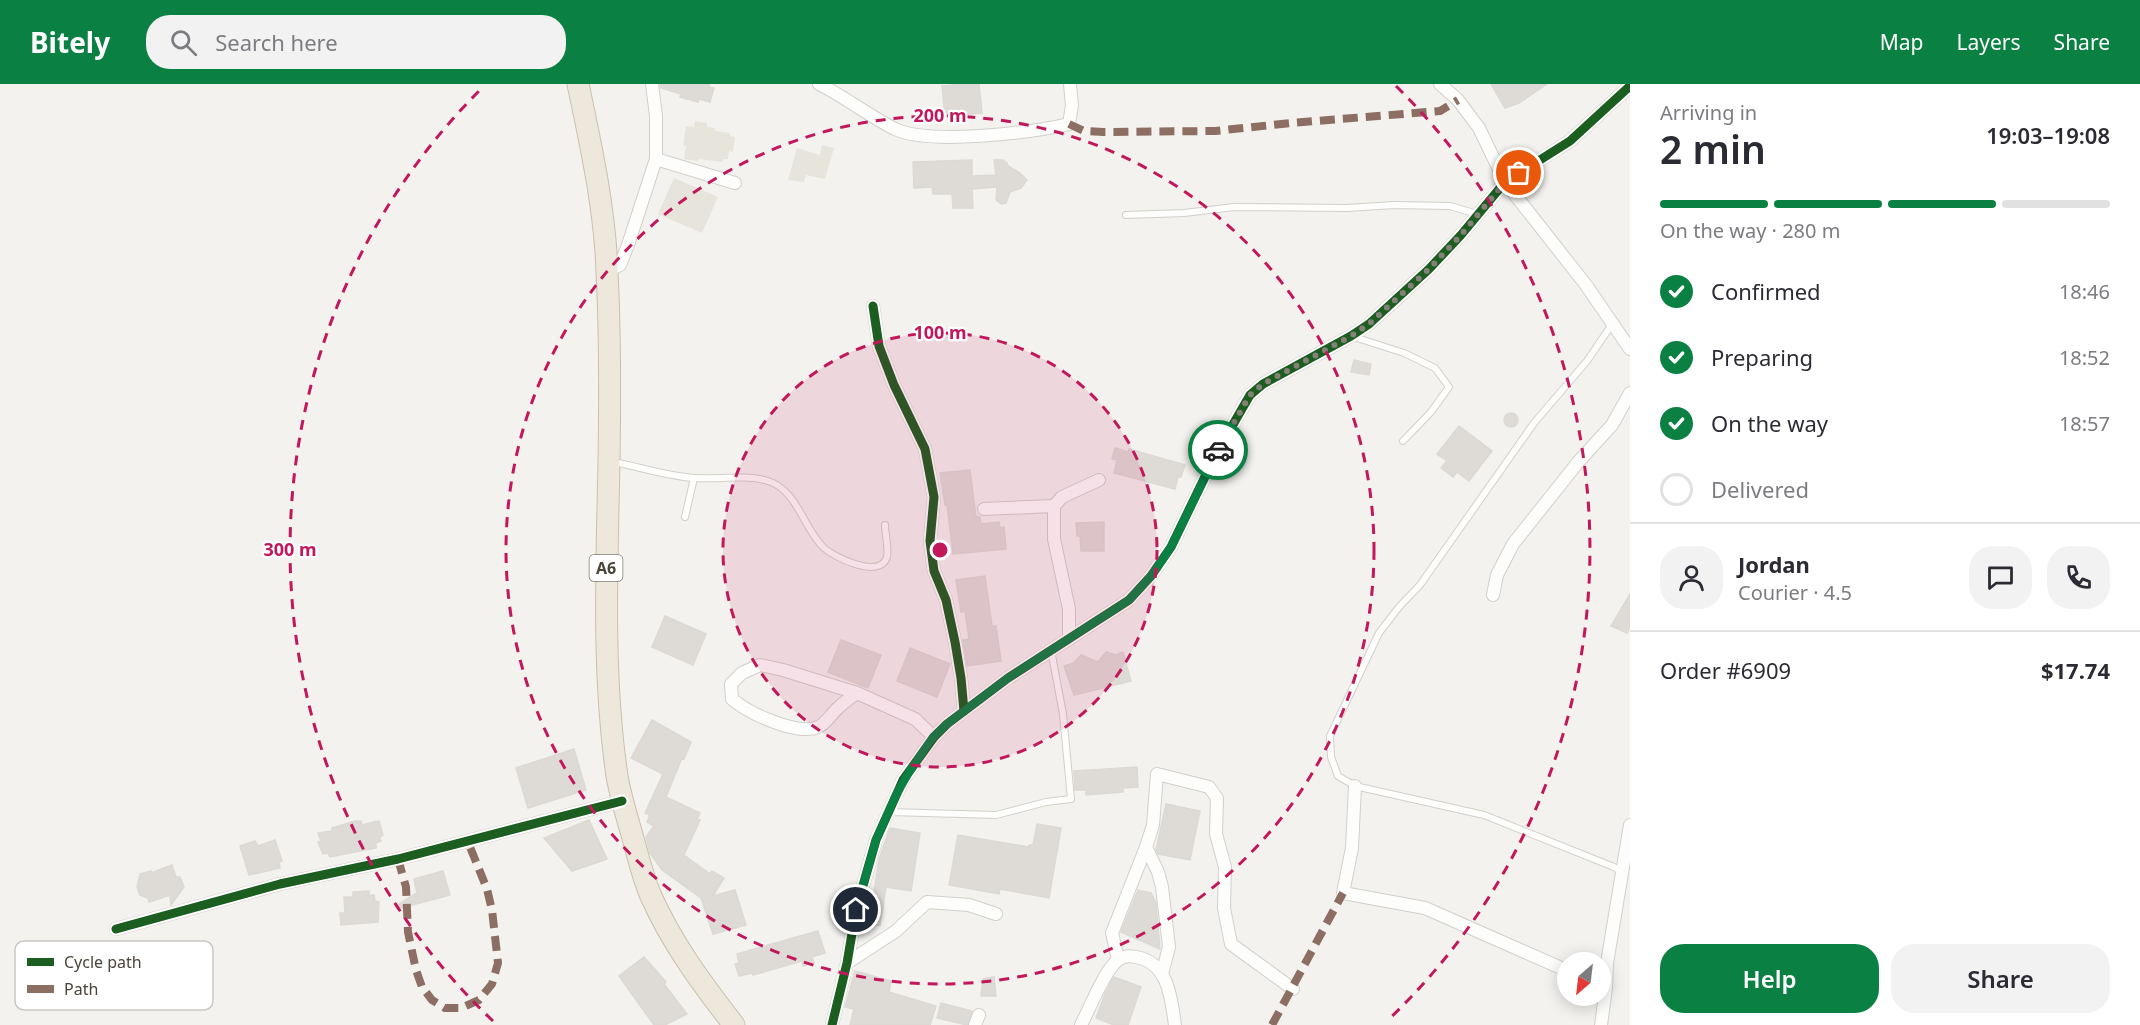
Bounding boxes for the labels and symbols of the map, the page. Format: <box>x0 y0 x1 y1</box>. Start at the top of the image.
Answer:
text: 200 m <box>913 103 967 127</box>
pin <box>1493 147 1544 198</box>
text: 100 m <box>913 320 967 344</box>
courier <box>1188 420 1248 480</box>
text: 300 m <box>263 537 317 561</box>
centre of rings <box>930 540 950 560</box>
road number: A6 <box>590 555 622 581</box>
pin <box>830 884 881 935</box>
legend <box>15 941 213 1010</box>
text: Cycle path <box>64 951 142 973</box>
north arrow <box>1557 952 1611 1006</box>
text: Path <box>64 978 98 1000</box>

